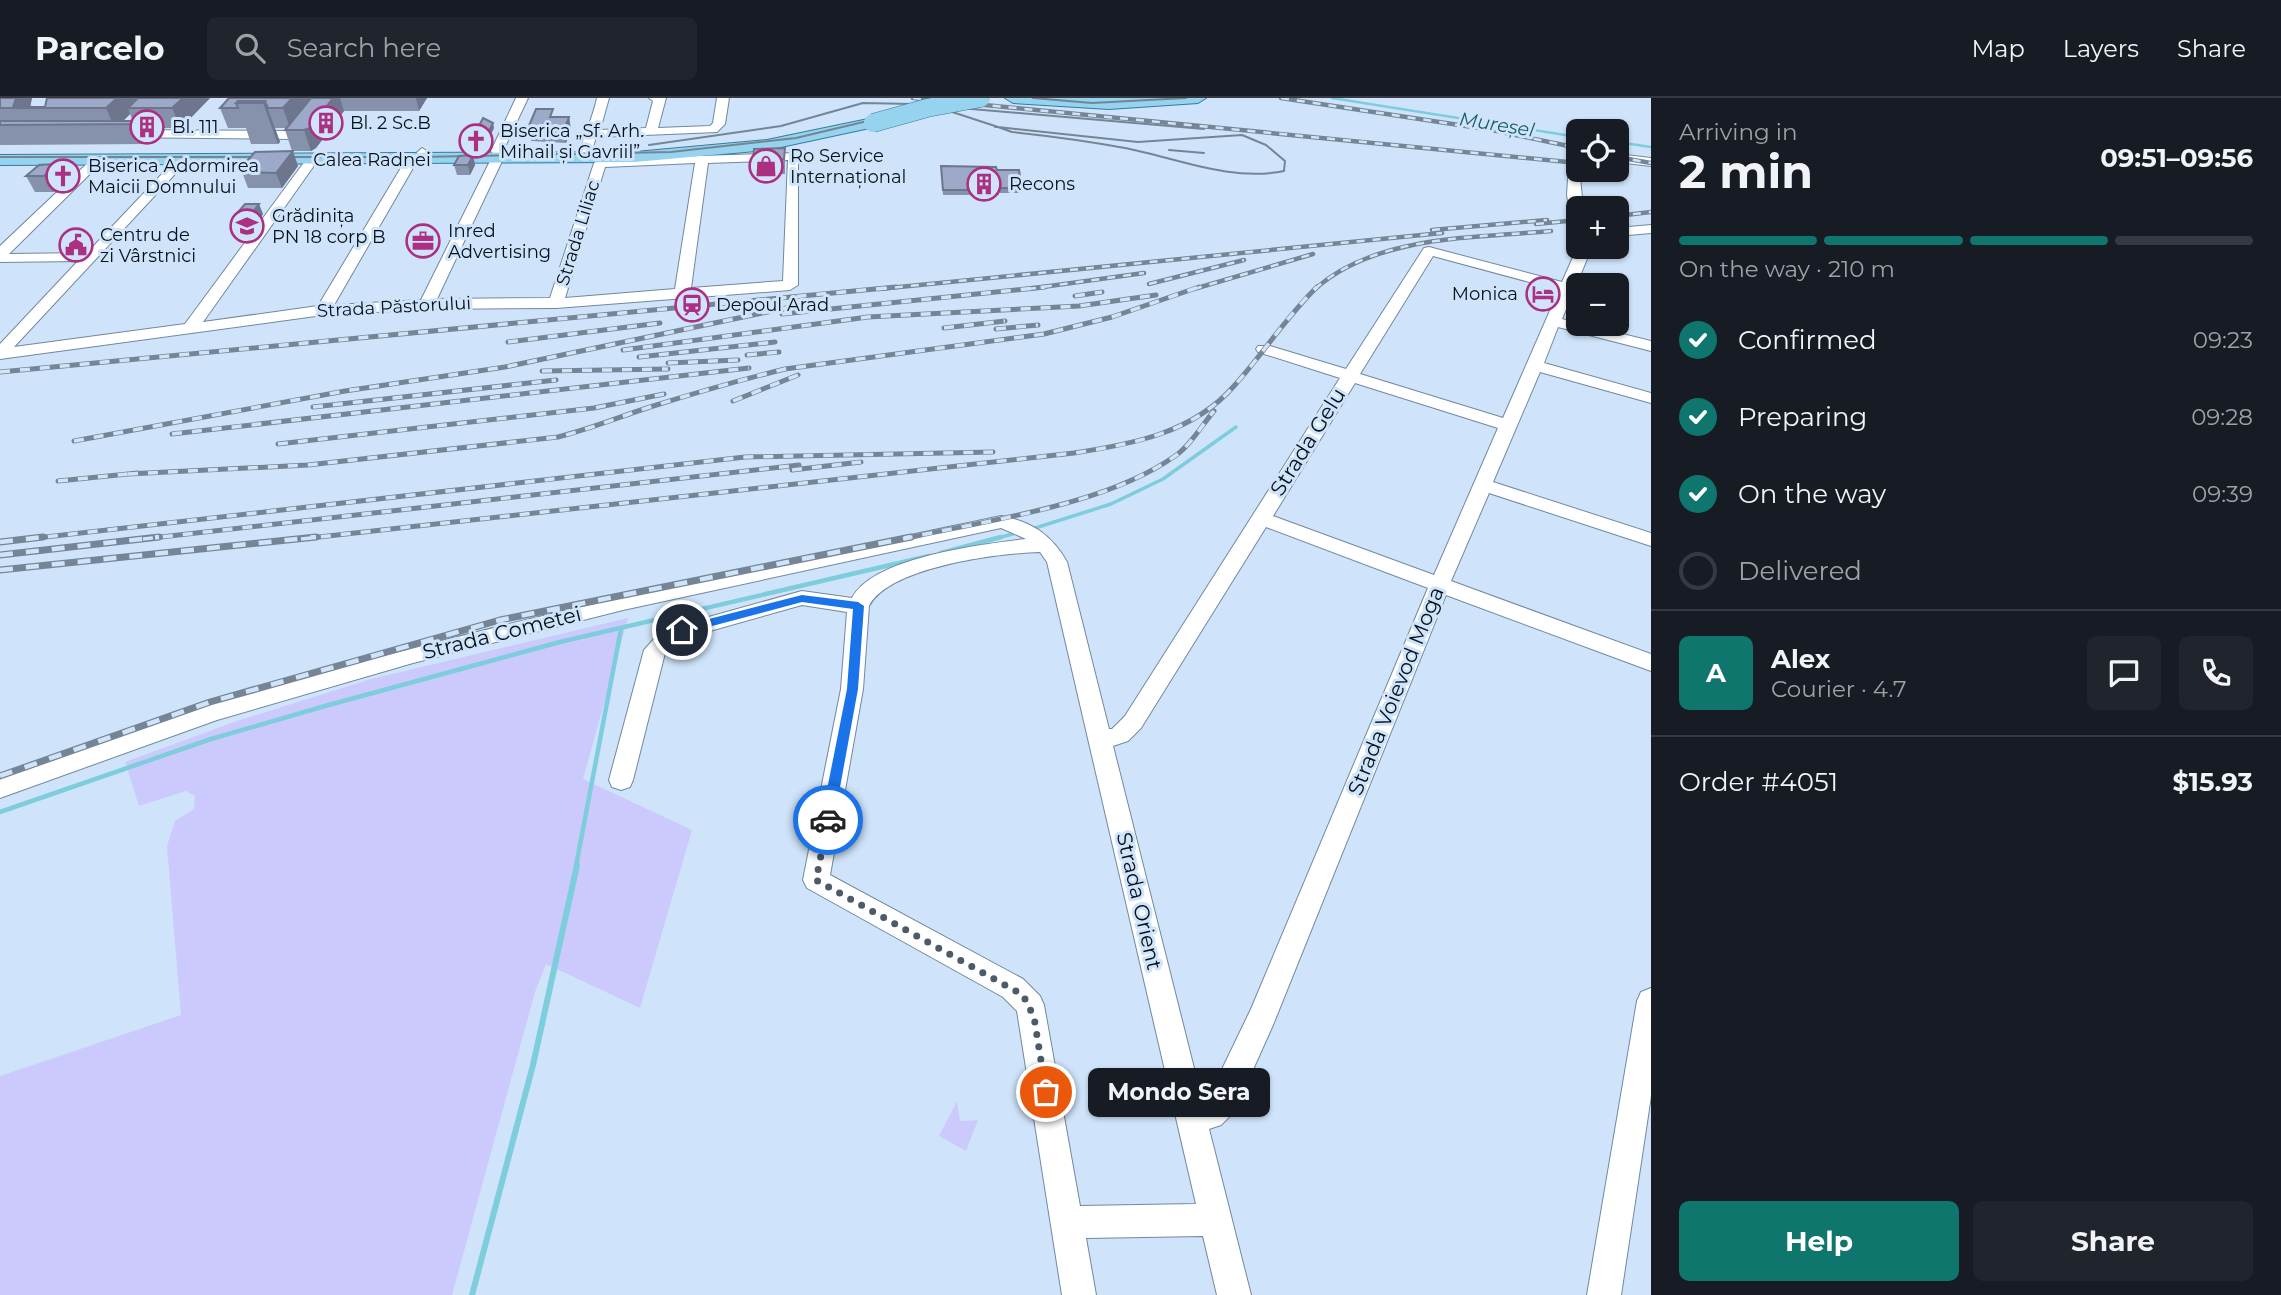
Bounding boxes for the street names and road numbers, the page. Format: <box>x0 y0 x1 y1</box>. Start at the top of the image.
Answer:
street label: Calea Radnei <box>313 149 431 171</box>
street label: Strada Liliac <box>552 178 604 288</box>
street label: Strada Păstorului <box>316 292 472 322</box>
street label: Strada Gelu <box>1265 383 1351 500</box>
street label: Strada Voievod Moga <box>1342 583 1449 799</box>
street label: Strada Cometei <box>420 601 584 664</box>
street label: Strada Orient <box>1112 830 1167 972</box>

